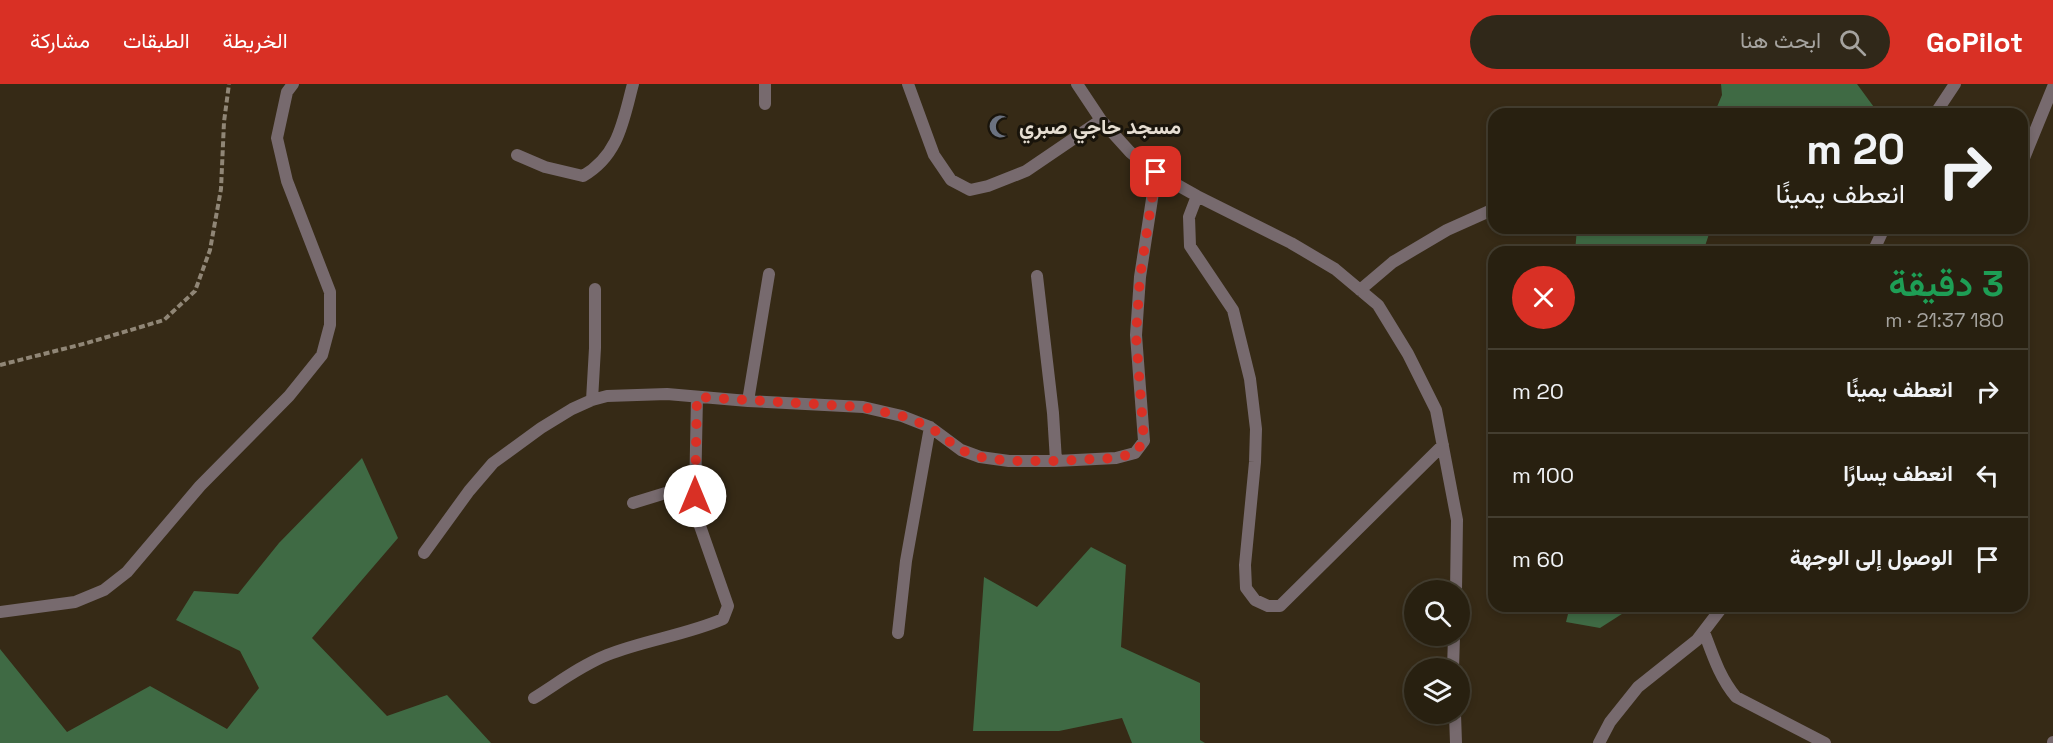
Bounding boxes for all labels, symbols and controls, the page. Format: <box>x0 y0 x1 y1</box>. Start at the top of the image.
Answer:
search box <box>1470 15 1890 69</box>
text: GoPilot <box>1926 24 2023 60</box>
text: ابحث هنا <box>1740 26 1821 54</box>
icon: search <box>1836 26 1869 59</box>
text: مشاركة <box>30 27 90 54</box>
text: الطبقات <box>123 27 190 54</box>
text: الخريطة <box>223 27 288 54</box>
mosque icon: مسجد حاجي صبري <box>988 113 1014 139</box>
place label: مسجد حاجي صبري <box>1019 113 1181 144</box>
text: 20 m <box>1806 123 1905 176</box>
icon: right <box>1926 132 2004 210</box>
pin <box>1130 146 1181 197</box>
icon: arrive <box>1139 155 1172 188</box>
text: انعطف يمينًا <box>1775 176 1905 211</box>
text: 3 دقيقة <box>1888 261 2004 307</box>
button: close <box>1512 266 1575 329</box>
text: 180 m · 21:37 <box>1885 307 2004 333</box>
text: انعطف يمينًا <box>1846 375 1953 403</box>
icon: right <box>1971 375 2004 408</box>
text: 20 m <box>1512 377 1564 405</box>
text: انعطف يسارًا <box>1843 459 1953 487</box>
icon: left <box>1971 459 2004 492</box>
text: 100 m <box>1512 461 1574 489</box>
position arrow <box>663 464 727 528</box>
text: الوصول إلى الوجهة <box>1790 543 1953 571</box>
icon: arrive <box>1971 543 2004 576</box>
text: 60 m <box>1512 545 1564 573</box>
map controls <box>1404 580 1470 724</box>
button: search <box>1404 580 1470 646</box>
button: layers <box>1404 658 1470 724</box>

